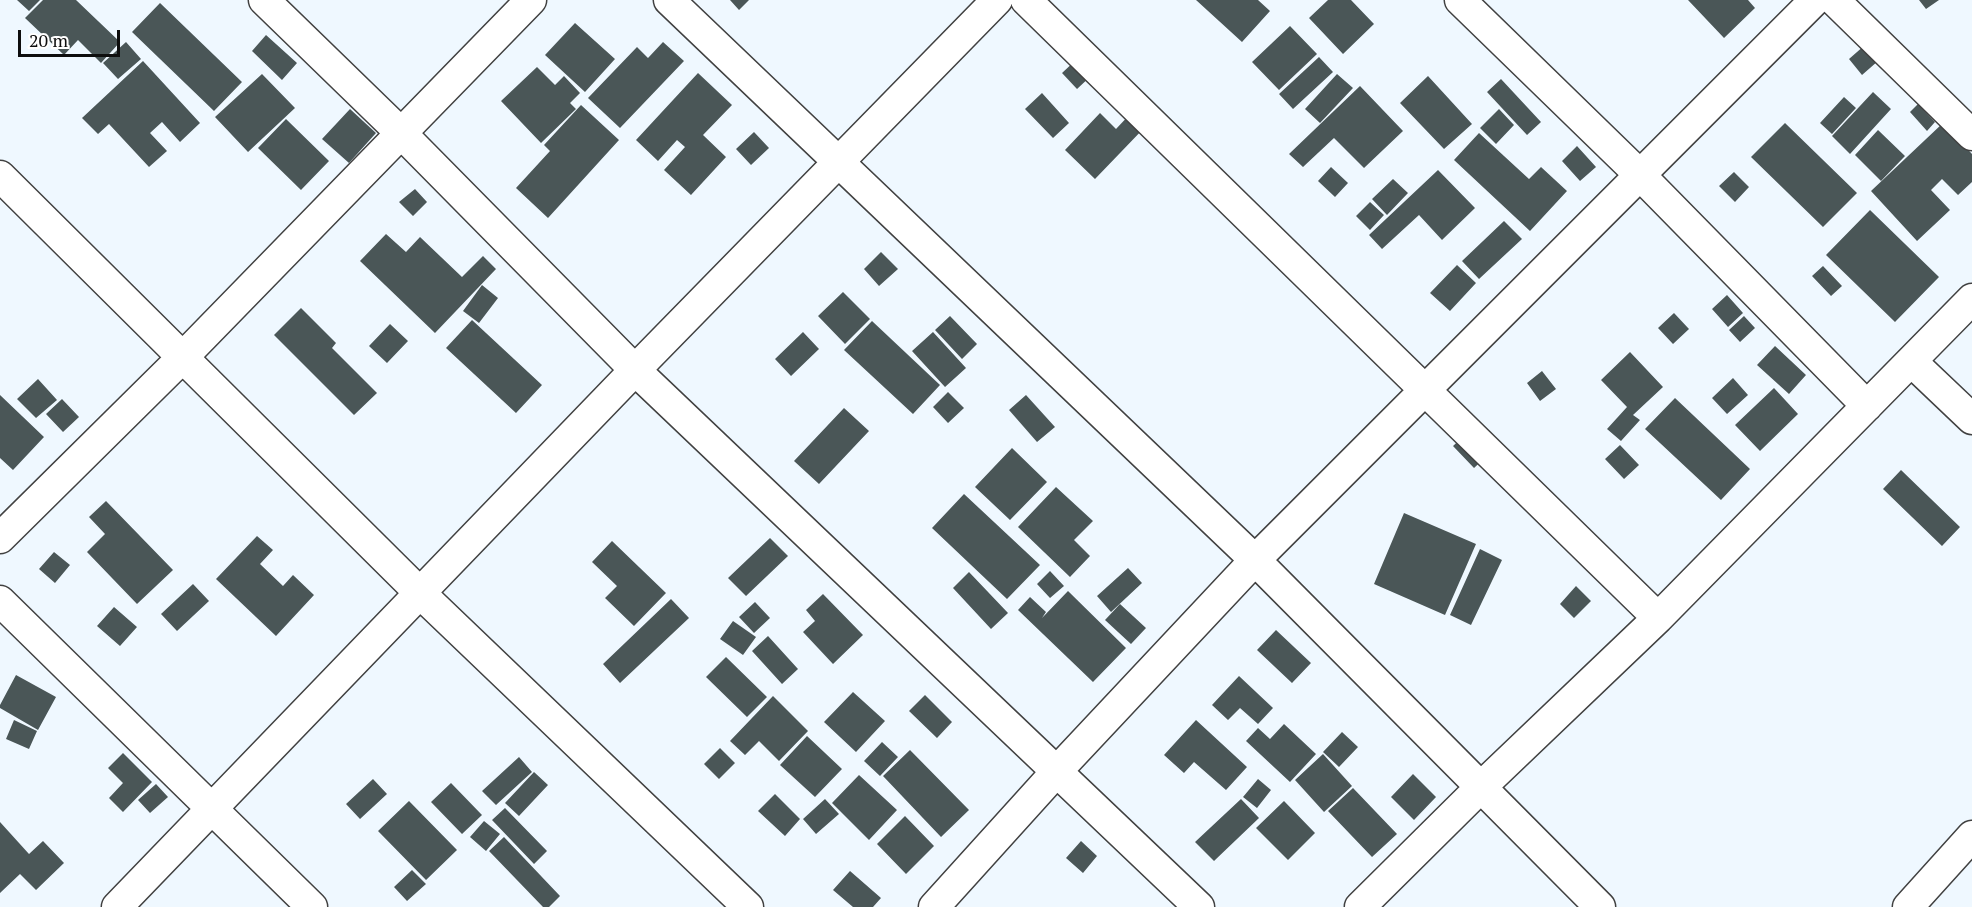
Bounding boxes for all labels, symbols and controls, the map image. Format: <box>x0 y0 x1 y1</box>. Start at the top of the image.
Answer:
scale bar <box>21 18 123 56</box>
text: 20 m <box>29 28 68 52</box>

